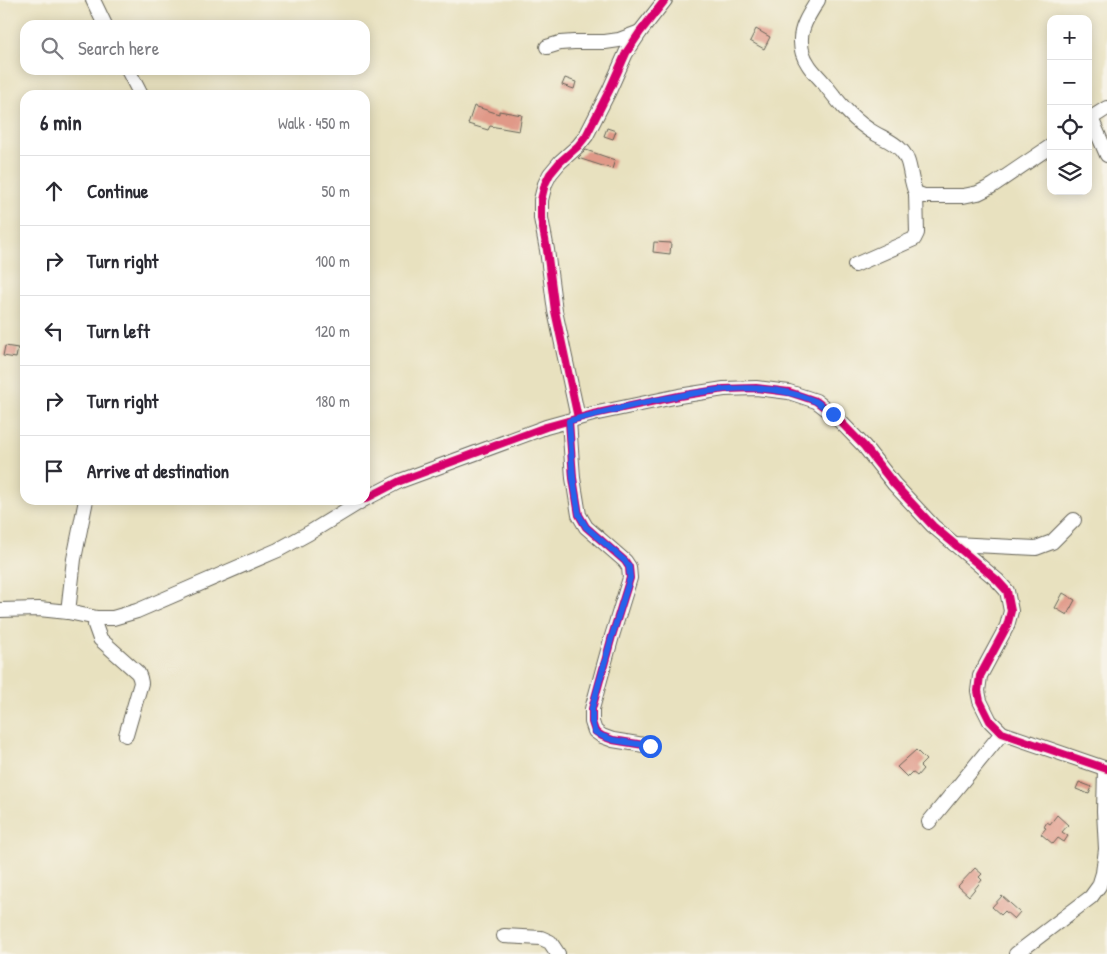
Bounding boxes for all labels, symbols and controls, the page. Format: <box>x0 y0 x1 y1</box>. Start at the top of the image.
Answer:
map controls <box>1047 15 1092 195</box>
button: + <box>1047 15 1092 60</box>
search box <box>20 20 370 75</box>
icon: search <box>38 34 66 62</box>
text: Search here <box>78 35 159 61</box>
button: − <box>1047 60 1092 105</box>
button: locate <box>1047 105 1092 150</box>
text: 6 min <box>40 108 82 137</box>
text: Walk · 450 m <box>278 112 350 134</box>
button: layers <box>1047 150 1092 195</box>
icon: ahead <box>40 177 68 205</box>
text: Continue <box>87 178 148 204</box>
text: 50 m <box>322 180 350 202</box>
icon: right <box>40 247 68 275</box>
text: Turn right <box>87 248 158 274</box>
text: 100 m <box>315 250 350 272</box>
icon: left <box>40 317 68 345</box>
text: Turn left <box>87 318 150 344</box>
text: 120 m <box>315 320 350 342</box>
icon: right <box>40 387 68 415</box>
text: Turn right <box>87 388 158 414</box>
text: 180 m <box>316 390 350 412</box>
route end <box>822 403 845 426</box>
icon: arrive <box>40 457 68 485</box>
text: Arrive at destination <box>87 458 229 484</box>
route start <box>639 735 662 758</box>

